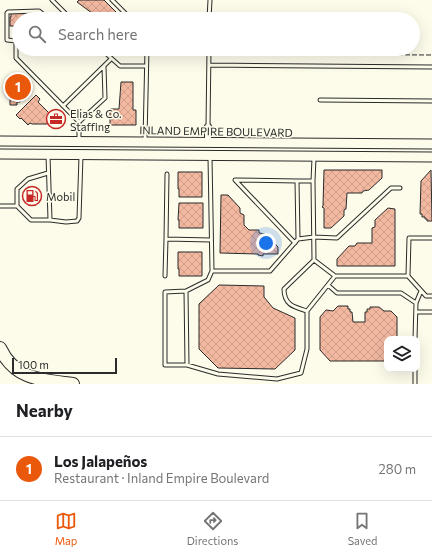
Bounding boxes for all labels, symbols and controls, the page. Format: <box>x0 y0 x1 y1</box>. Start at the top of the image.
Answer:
search box <box>12 12 420 56</box>
icon: search <box>26 23 48 45</box>
text: Search here <box>58 25 137 43</box>
pin: 1 <box>5 72 31 102</box>
place label: Elias & Co. Staffing <box>70 107 122 133</box>
office icon: Elias & Co. Staffing <box>45 108 67 130</box>
street label: INLAND EMPIRE BOULEVARD <box>139 123 293 139</box>
fuel station icon: Mobil <box>21 185 43 207</box>
place label: Mobil <box>46 190 75 203</box>
your location <box>256 233 276 253</box>
map controls <box>384 336 420 372</box>
button: layers <box>384 336 420 372</box>
scale bar <box>12 356 117 375</box>
text: 100 m <box>18 358 49 371</box>
text: Nearby <box>16 400 73 421</box>
text: Los Jalapeños <box>54 452 147 470</box>
text: 1 <box>26 461 32 477</box>
text: 280 m <box>379 461 416 477</box>
text: Restaurant · Inland Empire Boulevard <box>54 470 269 486</box>
tab: Map <box>55 510 77 547</box>
tab: Directions <box>187 510 238 547</box>
tab: Saved <box>348 510 377 547</box>

